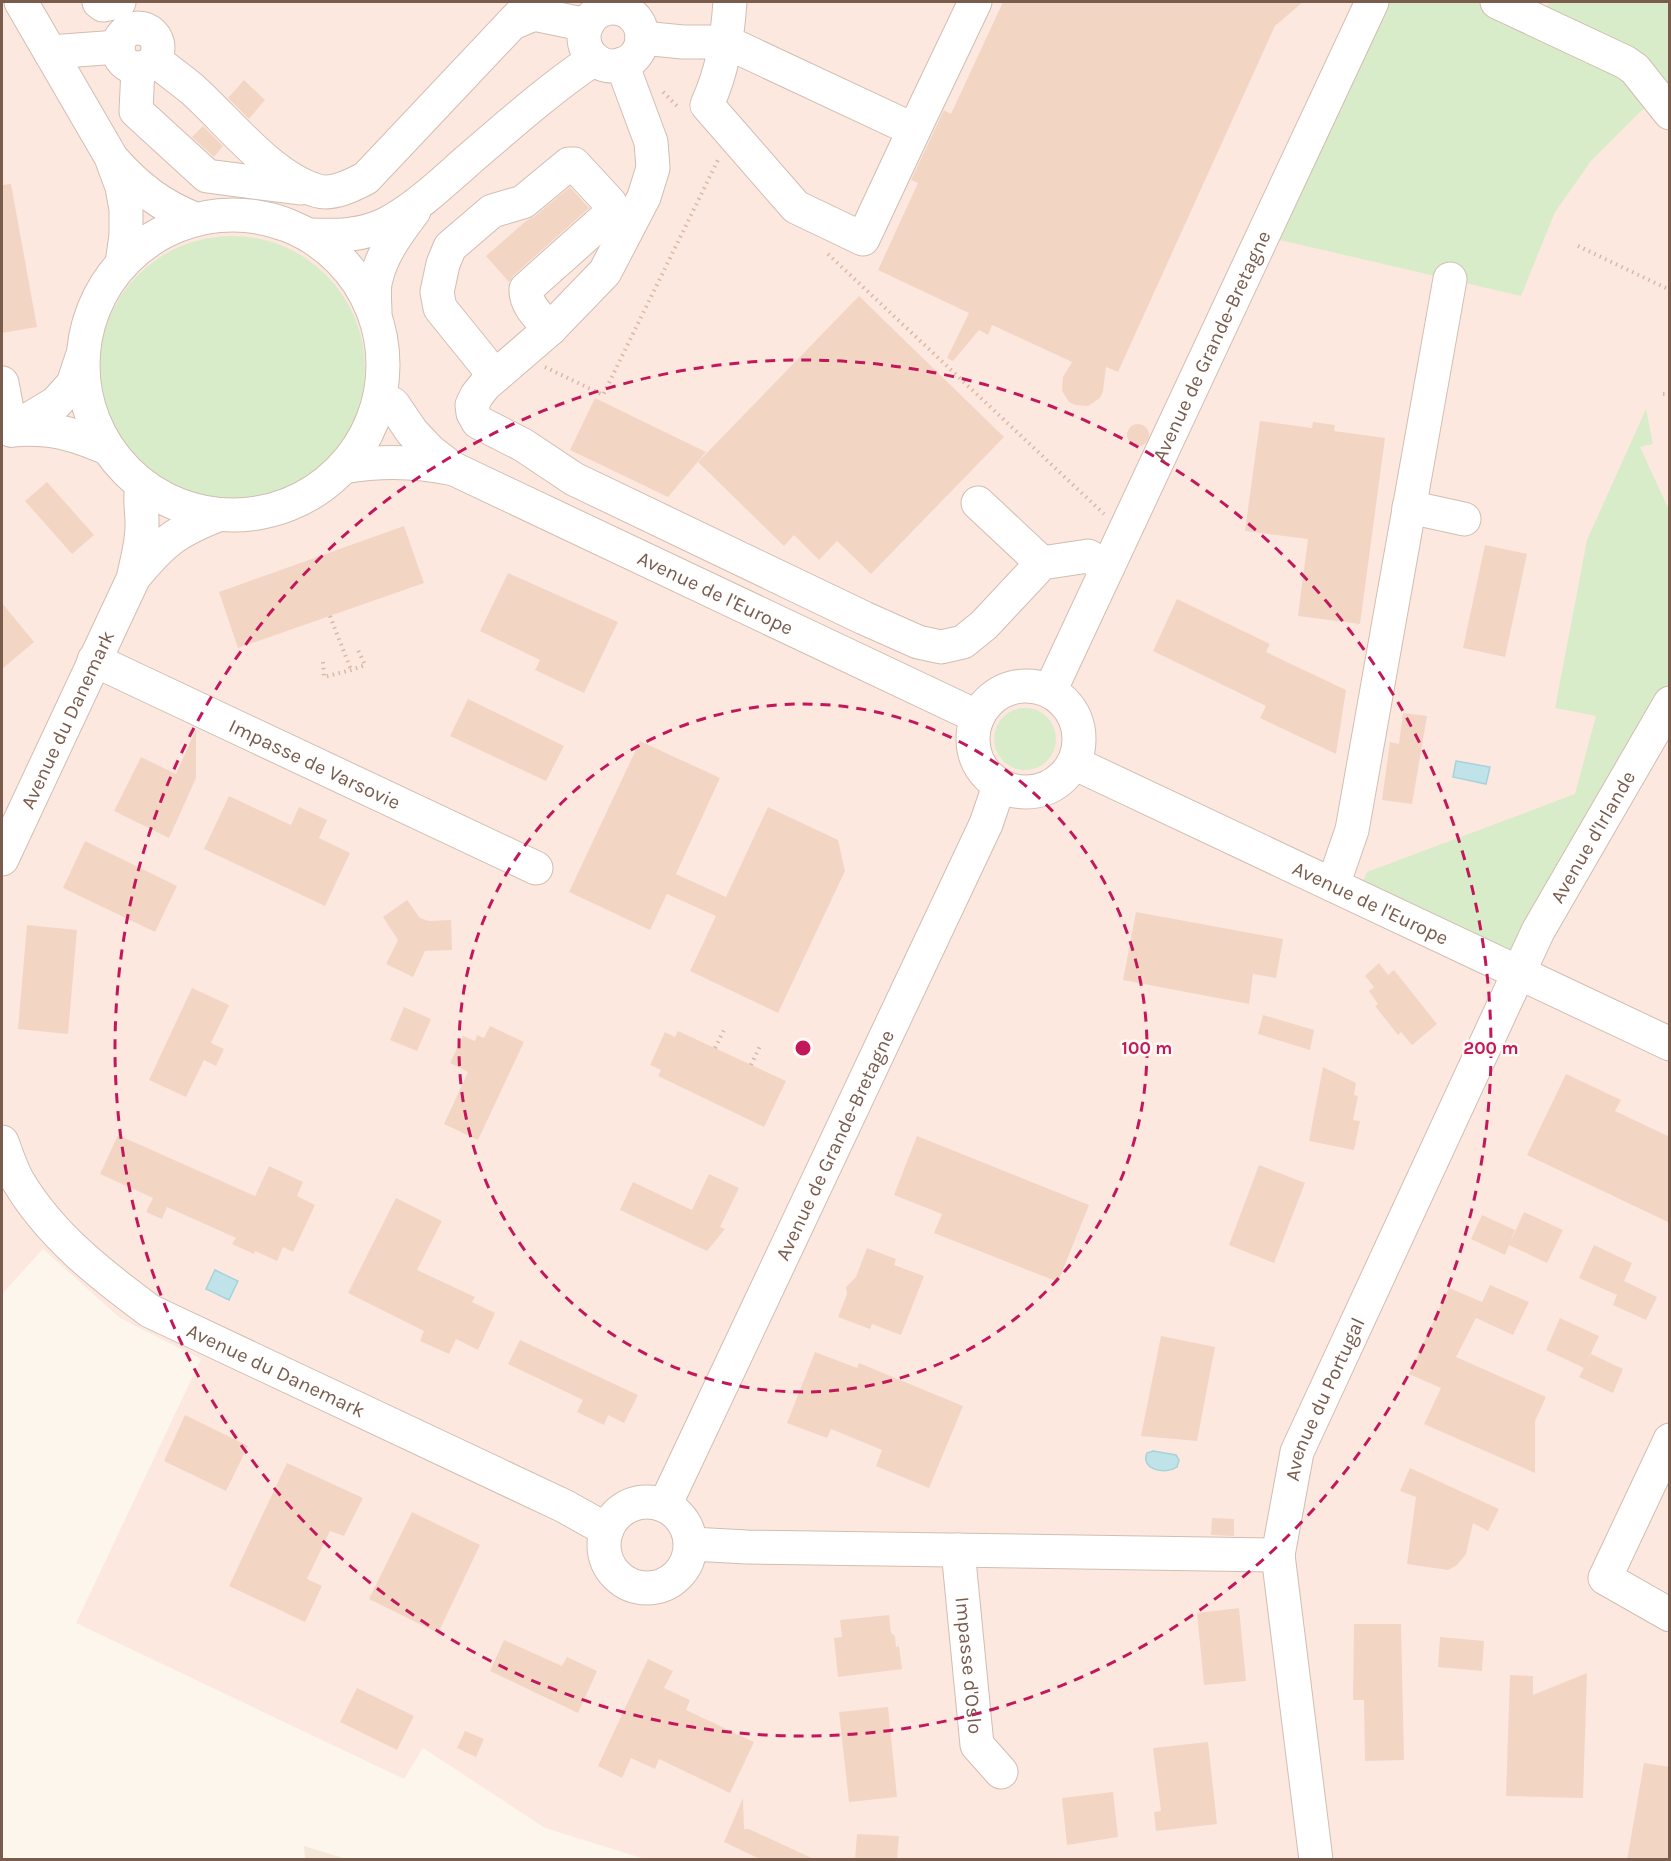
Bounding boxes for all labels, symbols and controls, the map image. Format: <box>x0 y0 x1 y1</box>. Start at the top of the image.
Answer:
street label: Avenue de Grande-Bretagne <box>1148 227 1276 465</box>
street label: Avenue de l'Europe <box>634 547 797 640</box>
street label: Avenue du Danemark <box>16 627 119 813</box>
street label: Impasse de Varsovie <box>225 714 404 814</box>
street label: Avenue d'Irlande <box>1546 767 1640 907</box>
street label: Avenue de l'Europe <box>1289 857 1452 950</box>
street label: Avenue de Grande-Bretagne <box>771 1026 899 1264</box>
text: 100 m <box>1122 1037 1172 1059</box>
text: 200 m <box>1463 1037 1519 1059</box>
centre of rings <box>793 1038 813 1058</box>
street label: Avenue du Portugal <box>1281 1314 1370 1483</box>
street label: Avenue du Danemark <box>183 1319 369 1423</box>
street label: Impasse d'Oslo <box>951 1596 987 1735</box>

